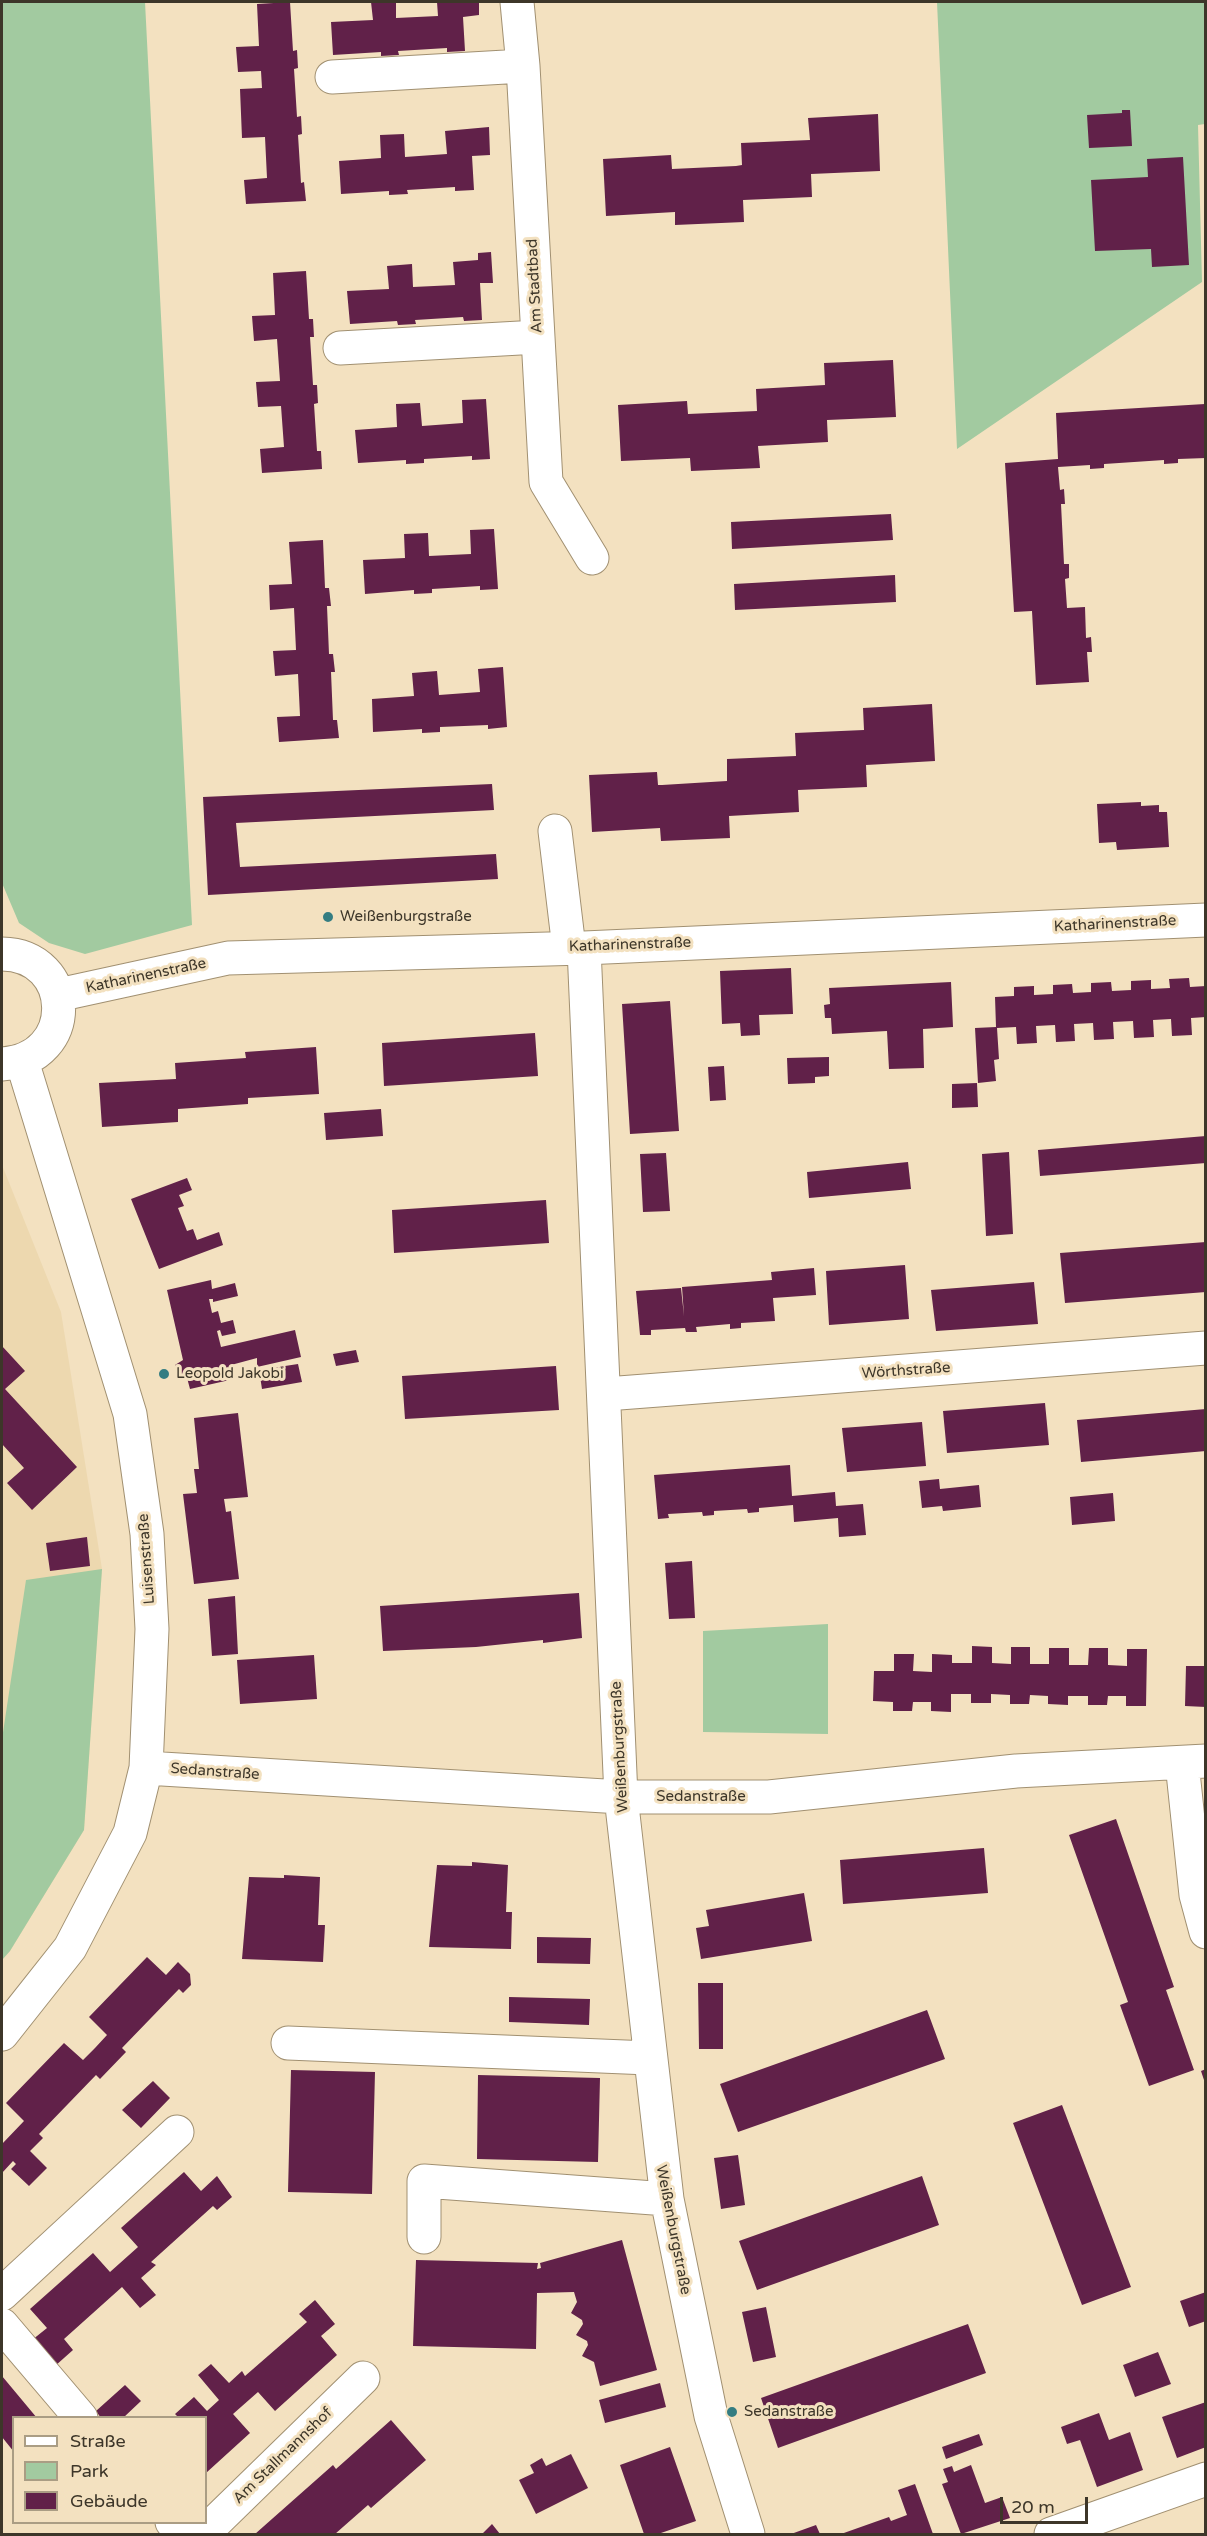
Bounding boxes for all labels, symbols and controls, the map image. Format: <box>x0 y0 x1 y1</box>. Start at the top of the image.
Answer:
street label: Am Stadtbad <box>524 238 546 334</box>
place label: Weißenburgstraße <box>340 908 472 926</box>
marker: Weißenburgstraße <box>321 910 335 924</box>
street label: Katharinenstraße <box>1053 912 1177 936</box>
street label: Katharinenstraße <box>568 934 692 956</box>
street label: Katharinenstraße <box>84 954 208 998</box>
street label: Wörthstraße <box>861 1359 951 1383</box>
place label: Leopold Jakobi <box>176 1365 284 1383</box>
marker: Leopold Jakobi <box>157 1367 171 1381</box>
street label: Luisenstraße <box>135 1513 159 1605</box>
street label: Weißenburgstraße <box>608 1681 632 1813</box>
street label: Sedanstraße <box>170 1760 260 1784</box>
street label: Sedanstraße <box>656 1788 746 1806</box>
street label: Weißenburgstraße <box>652 2164 694 2296</box>
place label: Sedanstraße <box>744 2403 833 2421</box>
street label: Am Stallmannshof <box>230 2404 336 2508</box>
marker: Sedanstraße <box>725 2405 739 2419</box>
legend <box>12 2416 207 2524</box>
text: Straße <box>70 2430 126 2452</box>
text: Park <box>70 2460 108 2482</box>
scale bar <box>1003 2485 1092 2523</box>
text: Gebäude <box>70 2490 148 2512</box>
text: 20 m <box>1011 2496 1055 2518</box>

